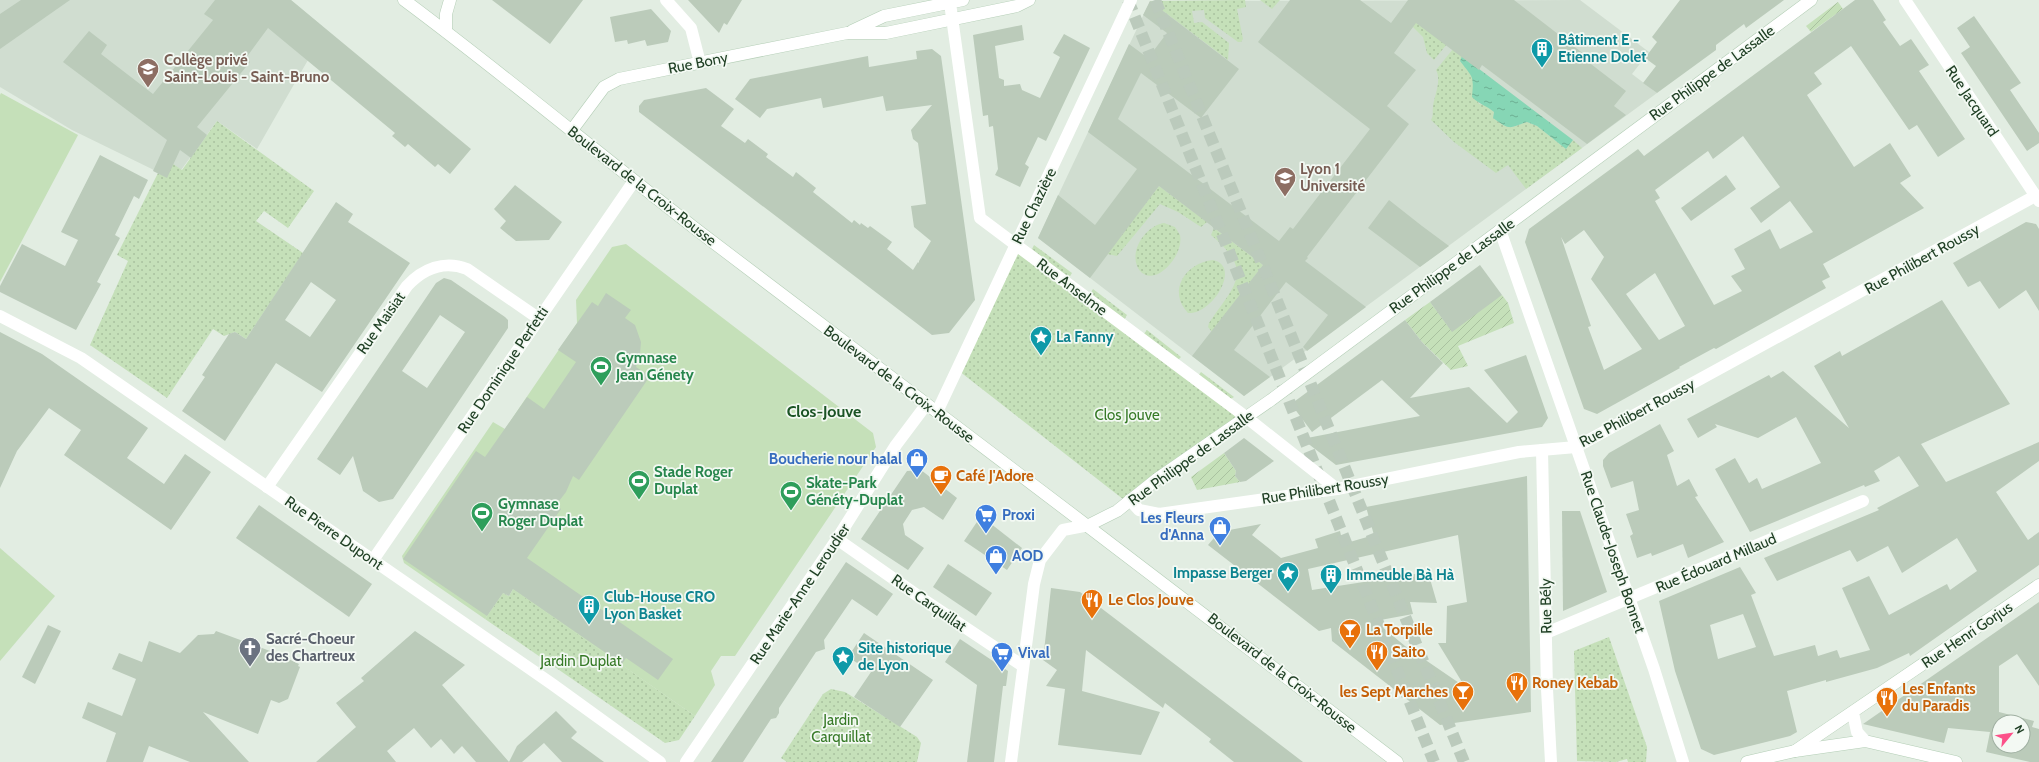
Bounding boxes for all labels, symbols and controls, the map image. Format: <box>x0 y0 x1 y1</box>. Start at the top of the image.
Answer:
street label: Rue Philippe de Lassalle <box>1646 21 1778 125</box>
place label: Bâtiment E - Etienne Dolet <box>1558 31 1646 66</box>
building icon: Bâtiment E - Etienne Dolet <box>1529 36 1555 69</box>
street label: Rue Bony <box>666 48 730 78</box>
place label: Collège privé Saint-Louis - Saint-Bruno <box>164 51 330 86</box>
school or university icon: Collège privé Saint-Louis - Saint-Bruno <box>135 56 161 89</box>
street label: Rue Jacquard <box>1942 62 2002 140</box>
street label: Boulevard de la Croix-Rousse <box>564 122 720 250</box>
place label: Lyon 1 Université <box>1300 160 1365 195</box>
street label: Rue Chazière <box>1008 165 1060 247</box>
school or university icon: Lyon 1 Université <box>1272 165 1298 198</box>
street label: Rue Philippe de Lassalle <box>1386 214 1518 318</box>
street label: Rue Philibert Roussy <box>1862 220 1983 298</box>
street label: Rue Anselme <box>1033 255 1111 320</box>
street label: Rue Maisiat <box>353 288 409 358</box>
street label: Rue Dominique Perfetti <box>454 303 552 437</box>
street label: Boulevard de la Croix-Rousse <box>820 322 978 447</box>
place icon: La Fanny <box>1028 324 1054 357</box>
place label: La Fanny <box>1056 328 1114 346</box>
place label: Gymnase Jean Génety <box>615 349 695 384</box>
sports icon: Gymnase Jean Génety <box>588 354 614 387</box>
street label: Rue Philibert Roussy <box>1576 375 1698 451</box>
district label: Clos-Jouve <box>787 402 861 421</box>
park label: Clos Jouve <box>1094 406 1160 424</box>
street label: Rue Philippe de Lassalle <box>1125 406 1257 510</box>
shop icon: Boucherie nour halal <box>904 446 930 479</box>
place label: Boucherie nour halal <box>769 450 902 468</box>
place label: Stade Roger Duplat <box>654 463 733 498</box>
cafe icon: Café J'Adore <box>928 463 954 496</box>
place label: Café J'Adore <box>956 467 1034 485</box>
sports icon: Stade Roger Duplat <box>626 468 652 501</box>
street label: Rue Claude-Joseph Bonnet <box>1577 469 1649 635</box>
street label: Rue Philibert Roussy <box>1260 470 1390 508</box>
place label: Skate-Park Généty-Duplat <box>806 474 903 509</box>
sports icon: Skate-Park Généty-Duplat <box>778 479 804 512</box>
street label: Rue Pierre Dupont <box>281 492 387 574</box>
place label: Gymnase Roger Duplat <box>498 495 583 530</box>
sports icon: Gymnase Roger Duplat <box>469 500 495 533</box>
supermarket icon: Proxi <box>973 502 999 535</box>
place label: Proxi <box>1002 506 1035 524</box>
place label: Les Fleurs d'Anna <box>1140 509 1205 544</box>
shop icon: Les Fleurs d'Anna <box>1207 514 1233 547</box>
street label: Rue Marie-Anne Leroudier <box>746 520 854 668</box>
street label: Rue Édouard Millaud <box>1653 529 1779 597</box>
shop icon: AOD <box>983 543 1009 576</box>
place label: AOD <box>1012 547 1044 565</box>
place icon: Impasse Berger <box>1275 560 1301 593</box>
building icon: Immeuble Bà Hà <box>1318 562 1344 595</box>
place label: Impasse Berger <box>1173 564 1272 582</box>
place label: Immeuble Bà Hà <box>1346 566 1455 584</box>
street label: Rue Carquillat <box>888 571 970 635</box>
street label: Rue Bély <box>1537 578 1555 634</box>
restaurant icon: Le Clos Jouve <box>1079 587 1105 620</box>
place label: Club-House CRO Lyon Basket <box>604 588 715 623</box>
place label: Le Clos Jouve <box>1108 591 1194 609</box>
building icon: Club-House CRO Lyon Basket <box>576 593 602 626</box>
street label: Rue Henri Gorjus <box>1918 598 2016 672</box>
street label: Boulevard de la Croix-Rousse <box>1204 609 1360 737</box>
bar icon: La Torpille <box>1337 617 1363 650</box>
place label: La Torpille <box>1366 621 1433 639</box>
place label: Sacré-Choeur des Chartreux <box>266 630 356 665</box>
church icon: Sacré-Choeur des Chartreux <box>237 635 263 668</box>
place label: Site historique de Lyon <box>858 639 952 674</box>
restaurant icon: Saito <box>1364 639 1390 672</box>
supermarket icon: Vival <box>989 640 1015 673</box>
place label: Saito <box>1392 643 1426 661</box>
place icon: Site historique de Lyon <box>830 644 856 677</box>
place label: Vival <box>1018 644 1050 662</box>
park label: Jardin Duplat <box>539 652 622 670</box>
restaurant icon: Roney Kebab <box>1504 670 1530 703</box>
place label: Roney Kebab <box>1532 674 1619 692</box>
bar icon: les Sept Marches <box>1450 679 1476 712</box>
place label: Les Enfants du Paradis <box>1902 680 1976 715</box>
place label: les Sept Marches <box>1339 683 1448 701</box>
restaurant icon: Les Enfants du Paradis <box>1874 685 1900 718</box>
park label: Jardin Carquillat <box>811 711 871 746</box>
north arrow <box>1991 714 2031 754</box>
text: N <box>2012 722 2028 736</box>

